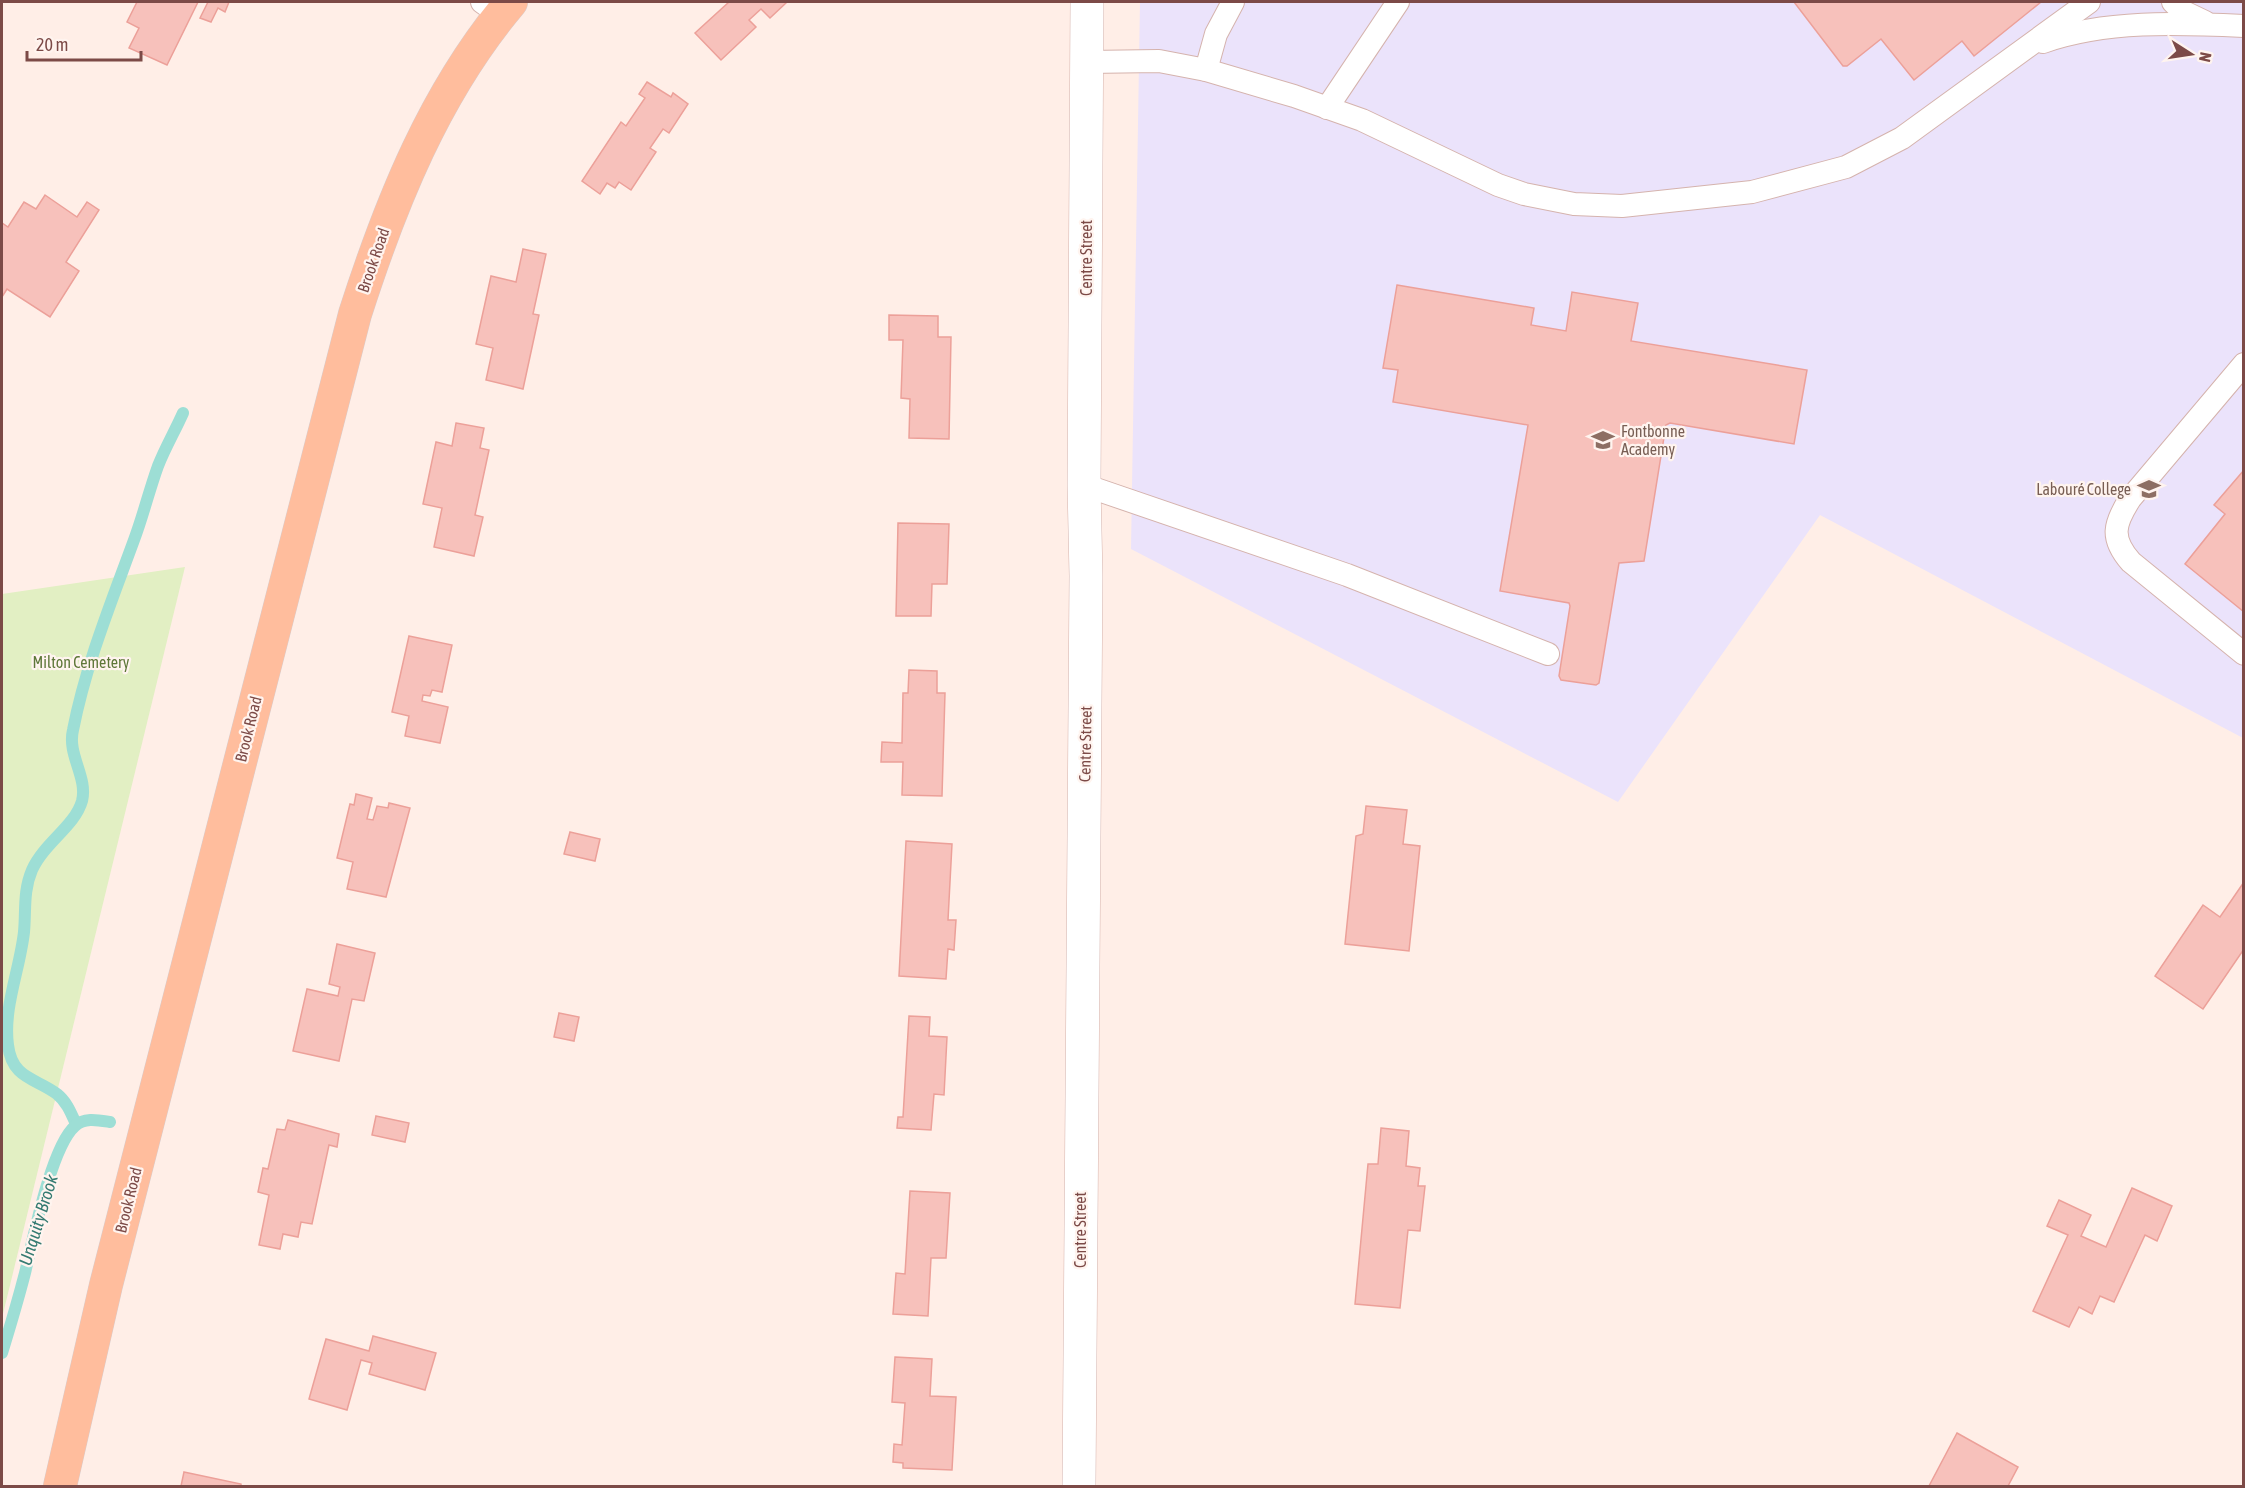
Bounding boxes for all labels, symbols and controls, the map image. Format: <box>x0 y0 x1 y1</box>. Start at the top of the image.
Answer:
scale bar <box>27 24 141 62</box>
north arrow <box>2161 24 2221 84</box>
text: 20 m <box>36 34 68 55</box>
text: N <box>2196 51 2215 64</box>
street label: Centre Street <box>1077 220 1095 296</box>
street label: Brook Road <box>354 225 392 295</box>
place label: Fontbonne Academy <box>1621 422 1685 459</box>
school or university icon: Fontbonne Academy <box>1590 427 1616 453</box>
school or university icon: Labouré College <box>2136 476 2162 502</box>
place label: Labouré College <box>2036 480 2131 499</box>
park label: Milton Cemetery <box>33 653 130 672</box>
street label: Brook Road <box>231 694 265 764</box>
street label: Centre Street <box>1075 705 1095 782</box>
street label: Brook Road <box>111 1165 145 1235</box>
water label: Unquity Brook <box>14 1171 62 1268</box>
street label: Centre Street <box>1071 1192 1089 1268</box>

